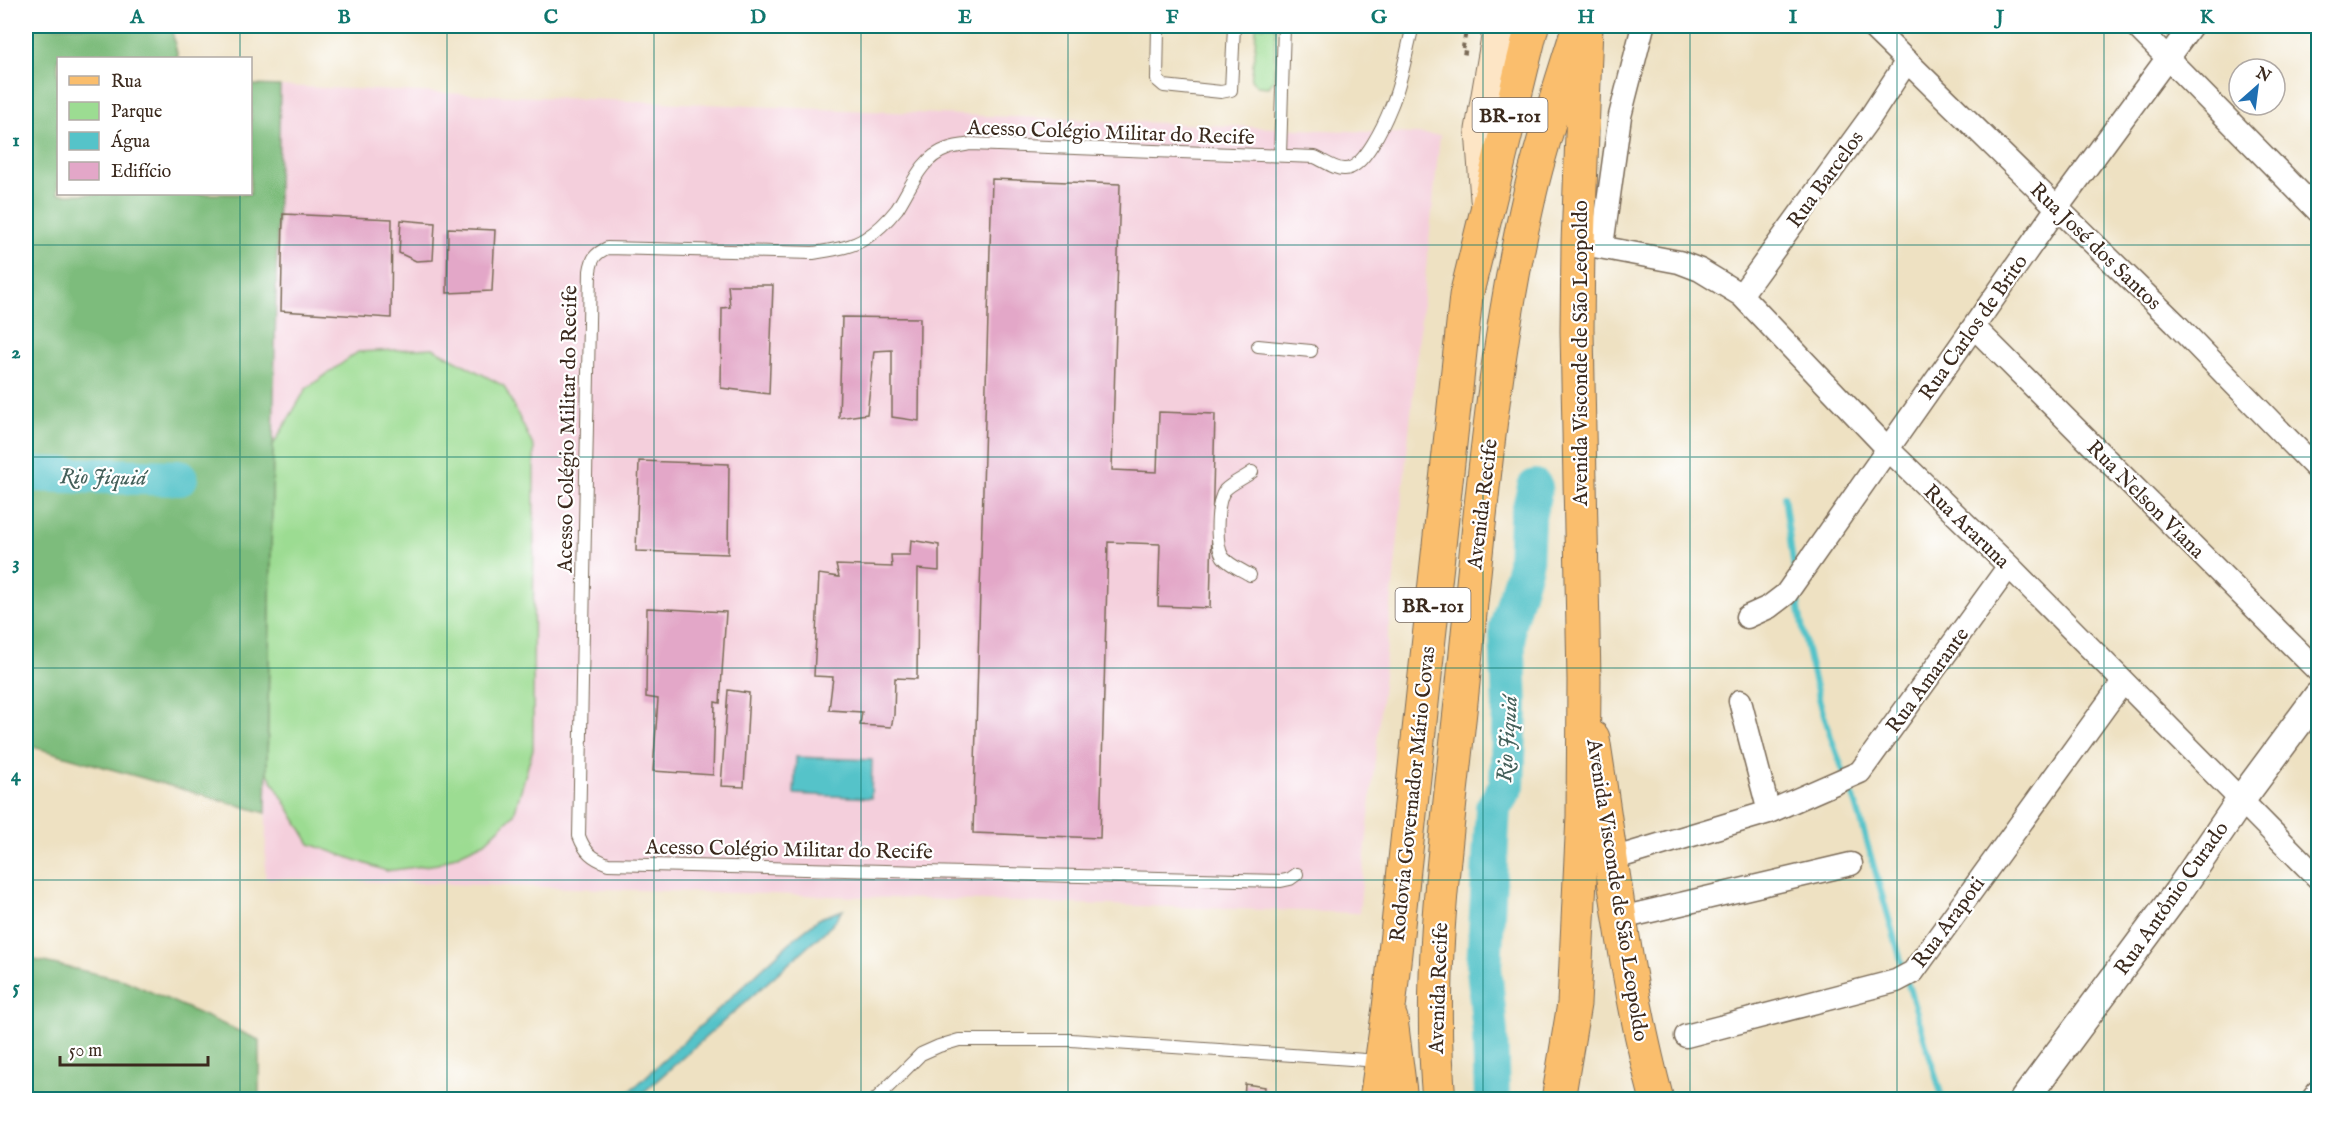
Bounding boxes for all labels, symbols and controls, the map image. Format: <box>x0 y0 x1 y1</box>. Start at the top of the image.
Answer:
text: A <box>129 5 145 30</box>
text: B <box>337 5 351 30</box>
text: C <box>544 5 558 30</box>
text: D <box>750 5 766 30</box>
text: E <box>958 5 972 30</box>
text: F <box>1166 5 1179 30</box>
text: G <box>1371 5 1388 30</box>
text: H <box>1577 5 1595 30</box>
text: I <box>1789 5 1798 30</box>
text: J <box>1993 5 2005 30</box>
text: K <box>2200 5 2216 30</box>
legend <box>57 57 252 195</box>
north arrow <box>2227 57 2287 117</box>
text: N <box>2251 63 2274 88</box>
text: Rua <box>111 71 142 94</box>
road number: BR-101 <box>1472 98 1547 132</box>
text: Parque <box>111 101 162 124</box>
street label: Acesso Colégio Militar do Recife <box>966 115 1255 152</box>
street label: Rua Barcelos <box>1782 126 1871 234</box>
text: 1 <box>12 128 20 153</box>
text: Água <box>110 129 150 154</box>
text: Edifício <box>111 161 172 184</box>
street label: Rua José dos Santos <box>2023 177 2166 317</box>
street label: Avenida Visconde de São Leopoldo <box>1568 200 1595 507</box>
street label: Rua Carlos de Brito <box>1914 250 2035 406</box>
street label: Acesso Colégio Militar do Recife <box>552 285 585 574</box>
text: 2 <box>11 340 21 365</box>
street label: Rua Nelson Viana <box>2080 435 2210 566</box>
street label: Avenida Recife <box>1462 437 1505 572</box>
water label: Rio Jiquiá <box>59 463 149 493</box>
street label: Rua Araruna <box>1917 479 2016 576</box>
text: 3 <box>12 551 20 576</box>
road number: BR-101 <box>1396 588 1470 622</box>
street label: Rua Amarante <box>1881 622 1976 739</box>
street label: Rodovia Governador Mário Covas <box>1385 645 1442 943</box>
water label: Rio Jiquiá <box>1491 693 1525 783</box>
street label: Avenida Visconde de São Leopoldo <box>1579 736 1654 1043</box>
text: 4 <box>11 763 22 788</box>
street label: Rua Antônio Curado <box>2109 817 2235 981</box>
street label: Acesso Colégio Militar do Recife <box>644 834 933 867</box>
street label: Rua Arapoti <box>1907 872 1992 974</box>
street label: Avenida Recife <box>1424 922 1455 1055</box>
text: 5 <box>12 975 20 1000</box>
scale bar <box>60 1029 208 1067</box>
text: 50 m <box>69 1040 102 1063</box>

